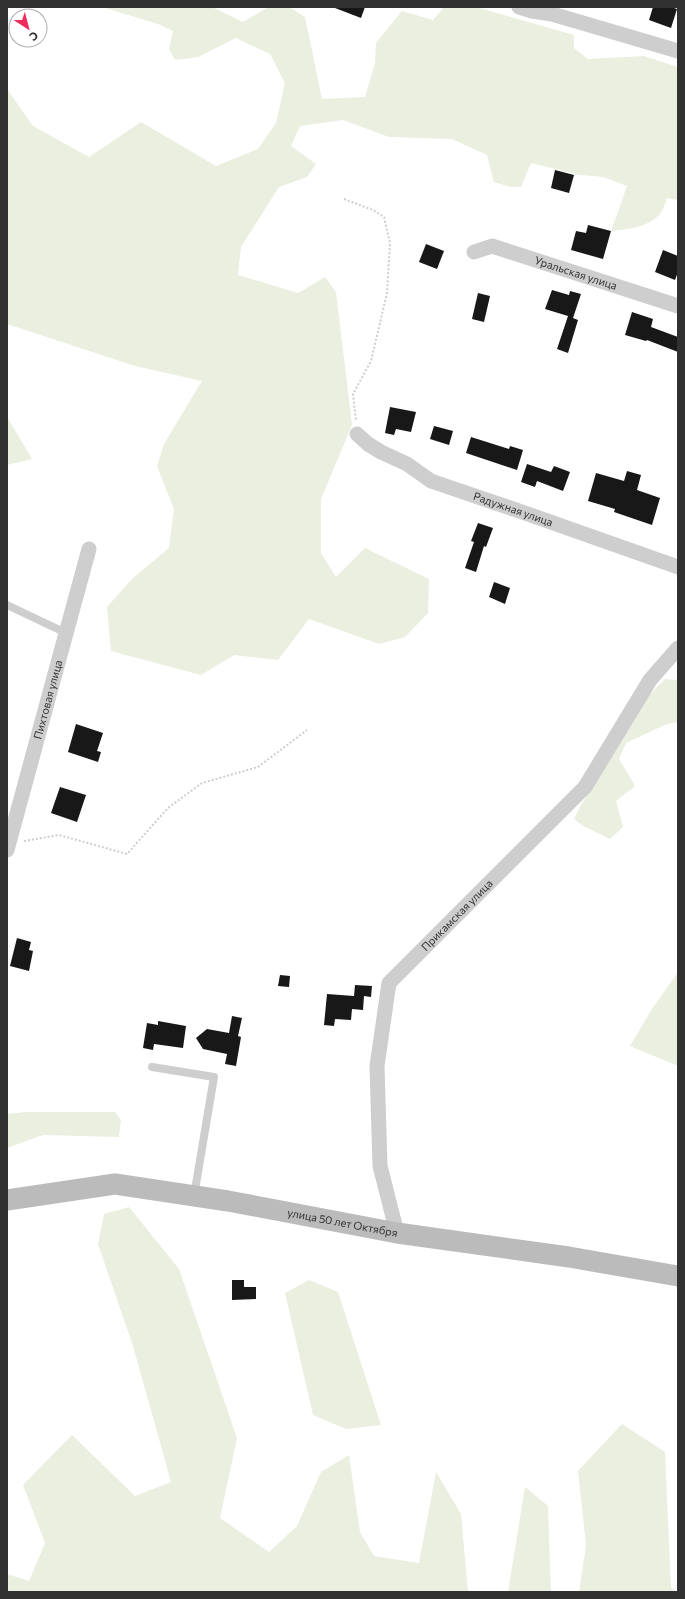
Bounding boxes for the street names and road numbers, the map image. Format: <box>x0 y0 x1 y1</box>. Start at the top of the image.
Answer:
street label: Уральская улица <box>533 253 619 292</box>
street label: Радужная улица <box>472 489 555 528</box>
street label: Пихтовая улица <box>31 658 65 740</box>
street label: Прикамская улица <box>418 876 495 953</box>
street label: улица 50 лет Октября <box>286 1205 399 1239</box>

